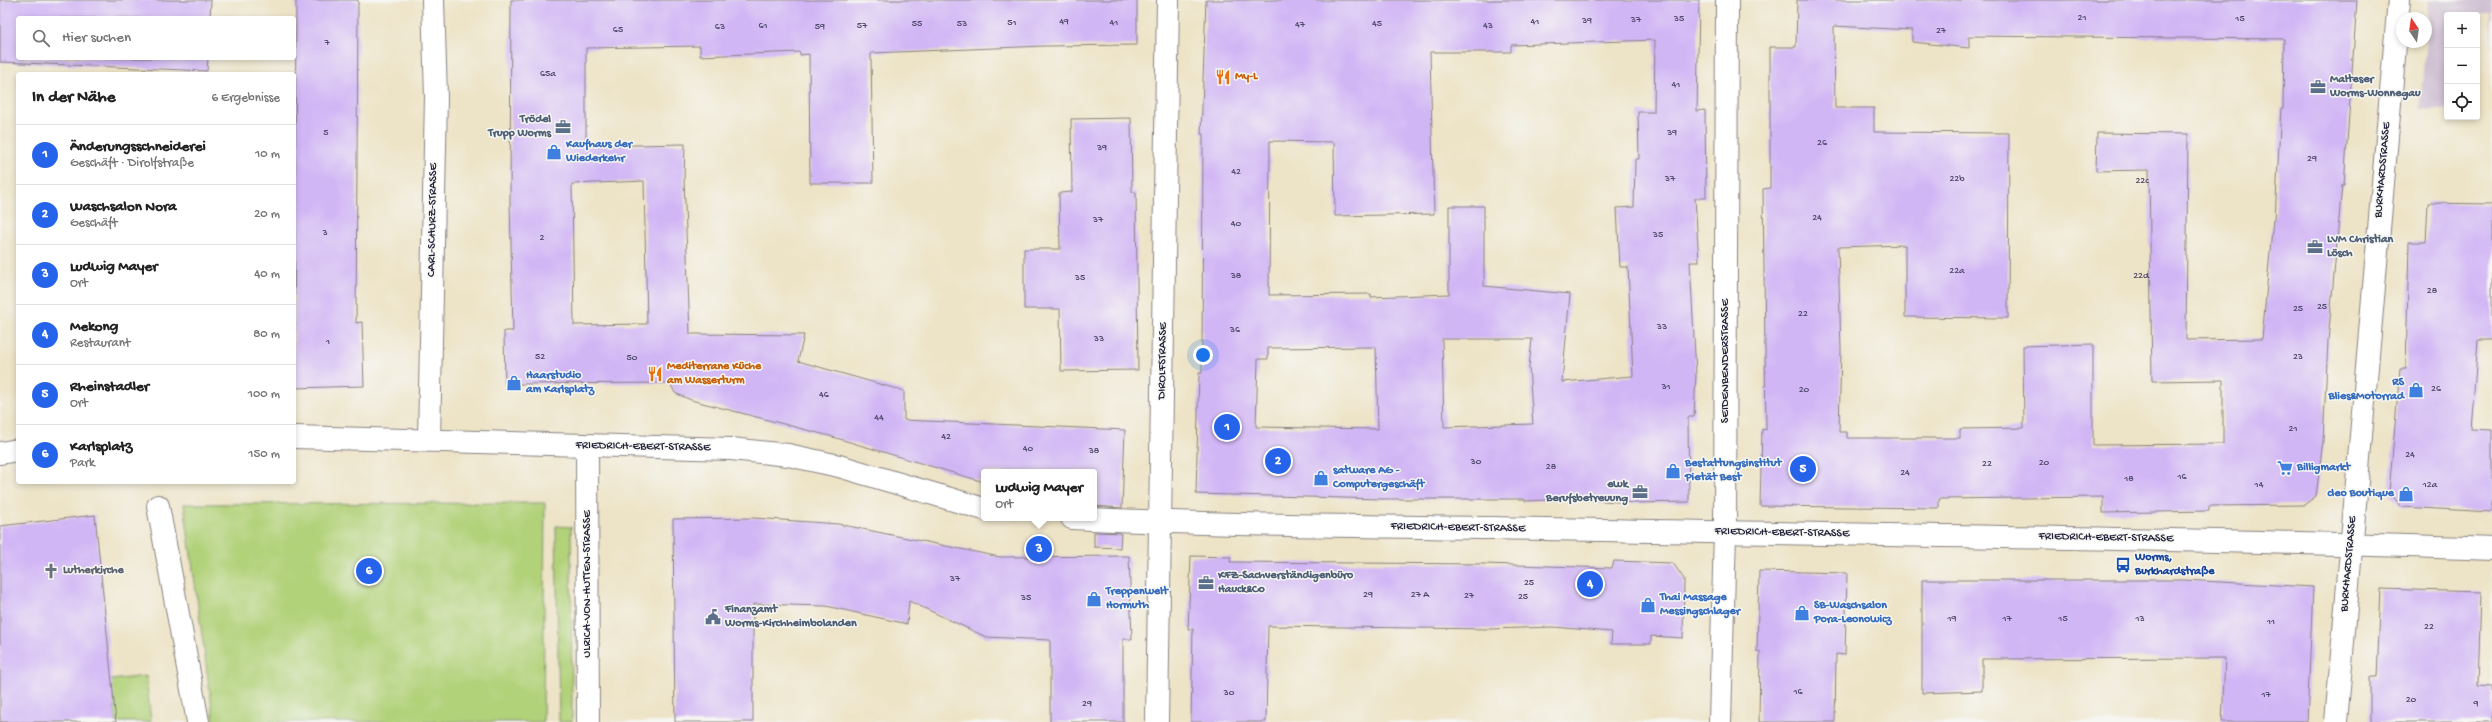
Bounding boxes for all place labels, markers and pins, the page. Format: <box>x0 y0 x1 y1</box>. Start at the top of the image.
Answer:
restaurant icon: My-L <box>1214 68 1232 86</box>
place label: My-L <box>1235 70 1259 84</box>
place label: Malteser Worms-Wonnegau <box>2329 73 2421 101</box>
office icon: Malteser Worms-Wonnegau <box>2309 78 2327 96</box>
place label: Trödel Trupp Worms <box>487 113 552 141</box>
office icon: Trödel Trupp Worms <box>554 118 572 136</box>
place label: Kaufhaus der Wiederkehr <box>565 138 634 166</box>
shop icon: Kaufhaus der Wiederkehr <box>545 143 563 161</box>
place label: LVM Christian Lösch <box>2327 233 2394 261</box>
office icon: LVM Christian Lösch <box>2306 238 2324 256</box>
place label: Mediterrane Küche am Wasserturm <box>666 360 762 388</box>
restaurant icon: Mediterrane Küche am Wasserturm <box>646 365 664 383</box>
place label: Haarstudio am Karlsplatz <box>525 369 595 397</box>
shop icon: Haarstudio am Karlsplatz <box>505 374 523 392</box>
place label: RS Blies&Motorrad <box>2328 376 2406 404</box>
shop icon: RS Blies&Motorrad <box>2407 381 2425 399</box>
pin: 1 <box>1214 412 1240 442</box>
pin: 2 <box>1265 446 1291 476</box>
pin: 5 <box>1790 454 1816 484</box>
place label: Bestattungsinstitut Pietät Best <box>1684 457 1782 485</box>
supermarket icon: Billigmarkt <box>2276 459 2294 477</box>
place label: Billigmarkt <box>2296 461 2351 475</box>
shop icon: Bestattungsinstitut Pietät Best <box>1664 462 1682 480</box>
place label: satware AG - Computergeschäft <box>1332 464 1425 492</box>
shop icon: satware AG - Computergeschäft <box>1312 469 1330 487</box>
place label: ewk Berufsbetreuung <box>1545 478 1630 506</box>
office icon: ewk Berufsbetreuung <box>1631 483 1649 501</box>
shop icon: cleo Boutique <box>2397 485 2415 503</box>
place label: cleo Boutique <box>2328 487 2395 501</box>
pin: 3 <box>1026 534 1052 564</box>
place label: Worms, Burkhardstraße <box>2134 551 2215 579</box>
pin: 6 <box>356 556 382 586</box>
bus stop icon: Worms, Burkhardstraße <box>2114 556 2132 574</box>
church icon: Lutherkirche <box>42 562 60 580</box>
place label: Lutherkirche <box>63 564 125 578</box>
place label: KFZ-Sachverständigenbüro Hauck&Co <box>1217 569 1354 597</box>
pin: 4 <box>1577 569 1603 599</box>
office icon: KFZ-Sachverständigenbüro Hauck&Co <box>1197 574 1215 592</box>
place label: Treppenwelt Hormuth <box>1105 585 1169 613</box>
shop icon: Treppenwelt Hormuth <box>1085 590 1103 608</box>
place label: Thai Massage Messingschlager <box>1659 591 1742 619</box>
shop icon: Thai Massage Messingschlager <box>1639 596 1657 614</box>
place label: SB-Waschsalon Pora-Leonowicz <box>1813 599 1892 627</box>
place label: Finanzamt Worms-Kirchheimbolanden <box>724 603 857 631</box>
shop icon: SB-Waschsalon Pora-Leonowicz <box>1793 604 1811 622</box>
public building icon: Finanzamt Worms-Kirchheimbolanden <box>704 608 722 626</box>

